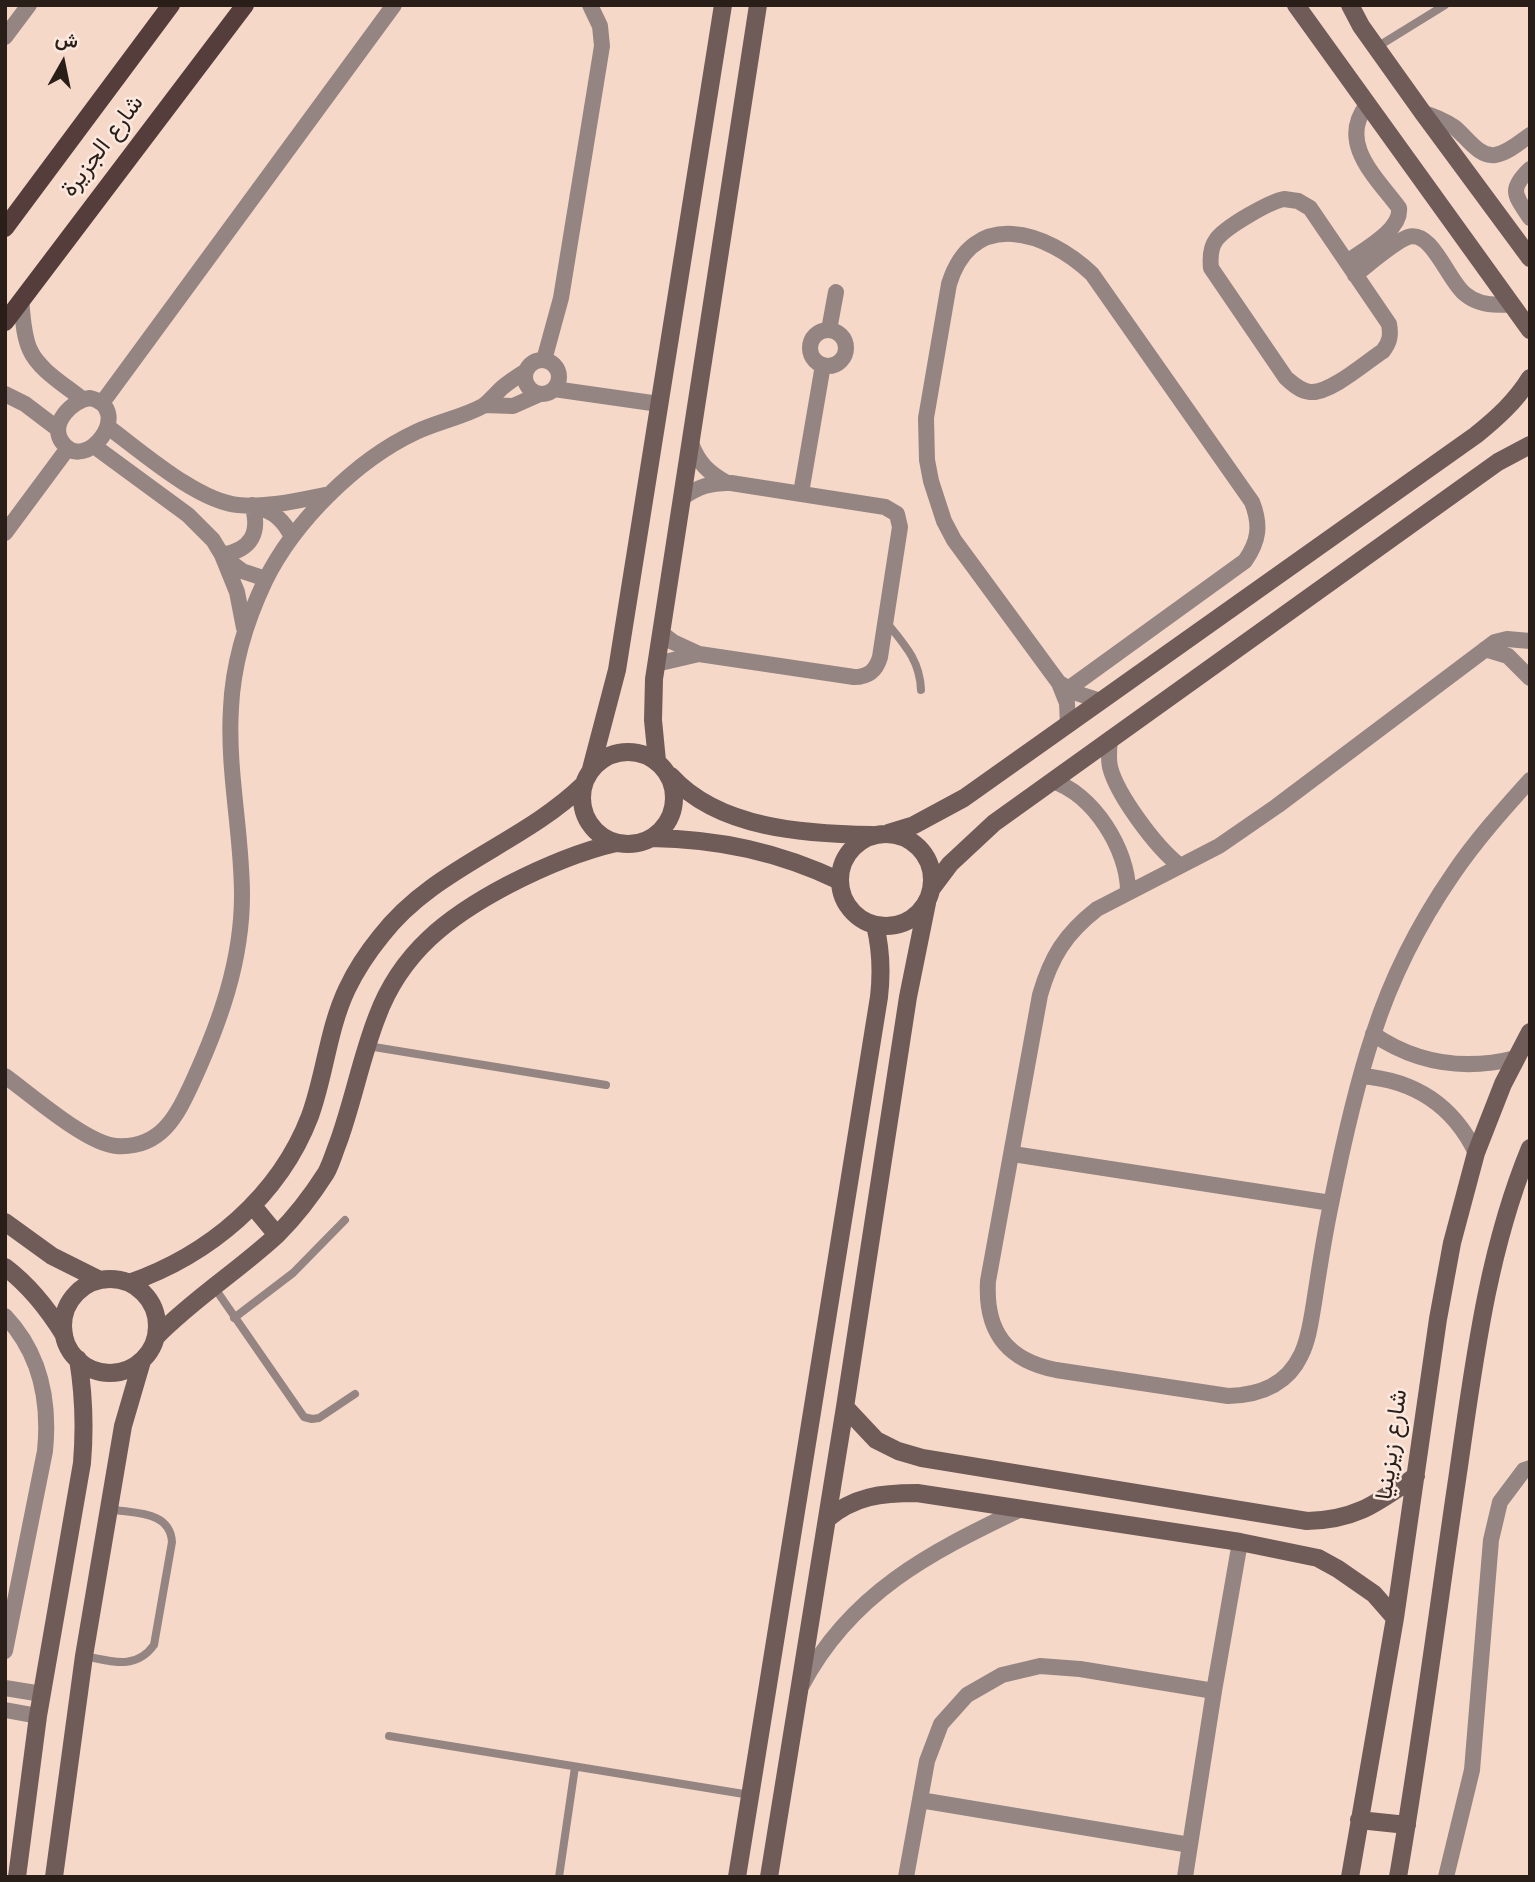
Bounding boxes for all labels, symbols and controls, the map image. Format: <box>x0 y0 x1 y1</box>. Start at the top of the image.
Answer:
text: ش <box>53 26 80 58</box>
north arrow <box>28 28 98 98</box>
street label: شارع الجزيرة <box>57 92 153 204</box>
street label: شارع زيزينيا <box>1373 1388 1417 1502</box>

